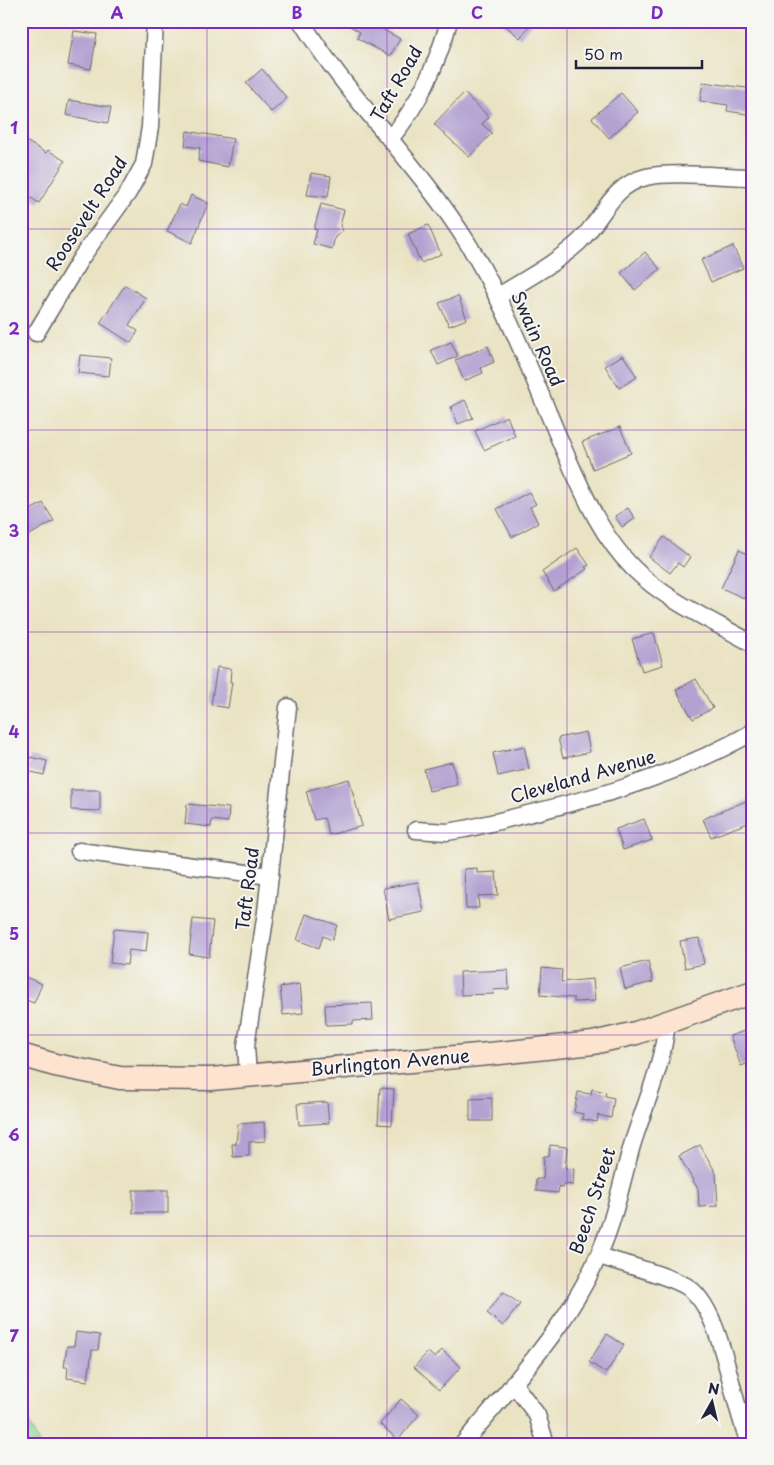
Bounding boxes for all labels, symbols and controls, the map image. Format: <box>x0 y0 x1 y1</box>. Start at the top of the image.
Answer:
text: A <box>111 0 124 24</box>
text: B <box>292 0 303 24</box>
text: C <box>471 0 483 24</box>
text: D <box>651 0 663 24</box>
scale bar <box>576 38 703 70</box>
street label: Taft Road <box>363 40 428 126</box>
text: 50 m <box>584 42 623 65</box>
text: 1 <box>10 115 18 139</box>
street label: Roosevelt Road <box>38 151 133 276</box>
street label: Swain Road <box>505 286 572 391</box>
text: 2 <box>8 316 20 340</box>
text: 3 <box>9 518 19 542</box>
text: 4 <box>9 719 20 743</box>
street label: Cleveland Avenue <box>507 742 659 809</box>
street label: Taft Road <box>228 846 265 932</box>
text: 5 <box>9 921 19 945</box>
street label: Burlington Avenue <box>309 1041 471 1082</box>
text: 6 <box>8 1122 20 1146</box>
street label: Beech Street <box>562 1144 622 1257</box>
text: 7 <box>9 1323 19 1347</box>
text: N <box>707 1377 721 1400</box>
north arrow <box>686 1378 736 1428</box>

